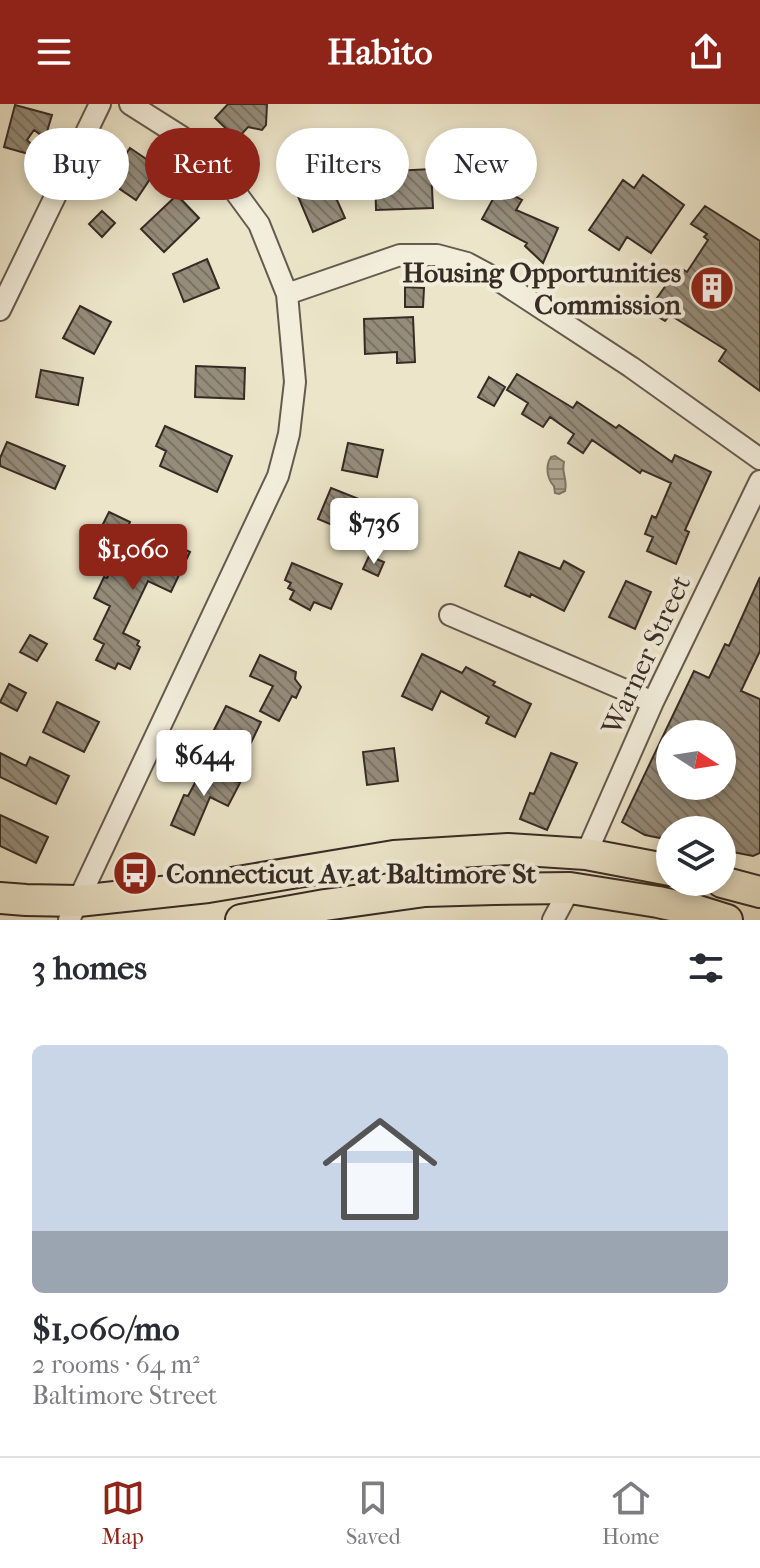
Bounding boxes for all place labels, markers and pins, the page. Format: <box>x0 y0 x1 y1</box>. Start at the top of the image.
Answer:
place label: Housing Opportunities Commission <box>402 256 682 321</box>
building icon: Housing Opportunities Commission <box>688 264 736 312</box>
pin: $736 <box>327 498 421 566</box>
pin: $1,060 <box>68 524 198 592</box>
pin: $644 <box>157 730 251 798</box>
bus stop icon: Connecticut Av at Baltimore St <box>111 849 159 897</box>
place label: Connecticut Av at Baltimore St <box>166 857 537 890</box>

